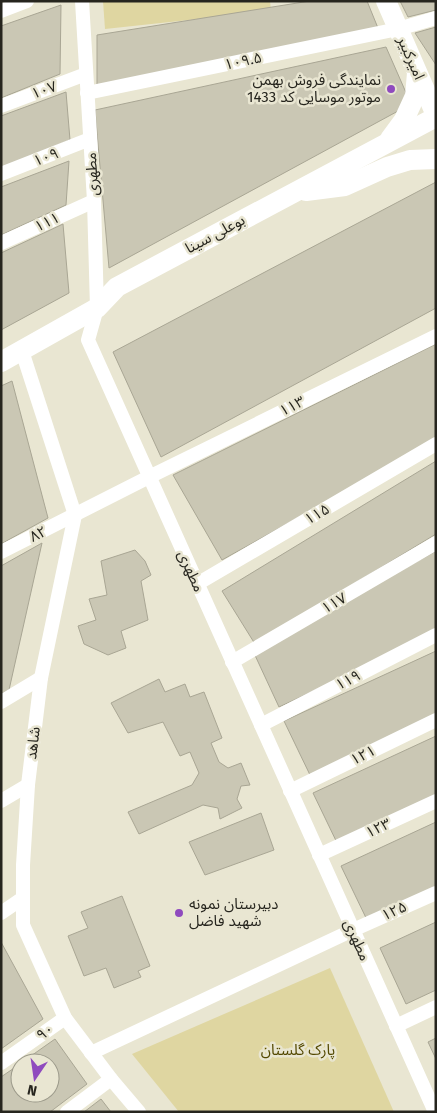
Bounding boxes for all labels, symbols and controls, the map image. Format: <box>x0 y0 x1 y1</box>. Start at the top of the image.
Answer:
street label: امیرکبیر <box>393 33 428 82</box>
street label: ۱۰۹.۵ <box>223 48 263 74</box>
place label: نمایندگی فروش بهمن موتور موسایی کد 1433 <box>247 71 381 106</box>
street label: ۱۰۷ <box>29 77 60 103</box>
marker: نمایندگی فروش بهمن موتور موسایی کد 1433 <box>385 83 397 95</box>
street label: ۱۰۹ <box>31 144 61 170</box>
street label: مطهری <box>82 152 102 196</box>
street label: ۱۱۱ <box>32 208 62 236</box>
street label: بوعلی سینا <box>182 211 248 257</box>
street label: ۱۱۳ <box>276 392 308 420</box>
street label: ۱۱۵ <box>301 500 333 528</box>
street label: ۸۲ <box>26 522 50 546</box>
street label: مطهری <box>174 547 208 595</box>
street label: ۱۱۷ <box>318 589 350 617</box>
street label: ۱۱۹ <box>332 666 364 694</box>
street label: شاهد <box>22 725 44 760</box>
street label: ۱۲۱ <box>347 741 379 769</box>
street label: ۱۲۳ <box>363 814 394 842</box>
place label: دبیرستان نمونه شهید فاضل <box>189 895 278 930</box>
street label: ۱۲۵ <box>379 898 409 924</box>
marker: دبیرستان نمونه شهید فاضل <box>173 907 185 919</box>
street label: مطهری <box>340 916 374 964</box>
street label: ۹۰ <box>33 1020 57 1044</box>
park label: پارک گلستان <box>261 1041 335 1060</box>
north arrow <box>10 1053 60 1103</box>
text: N <box>26 1081 39 1100</box>

